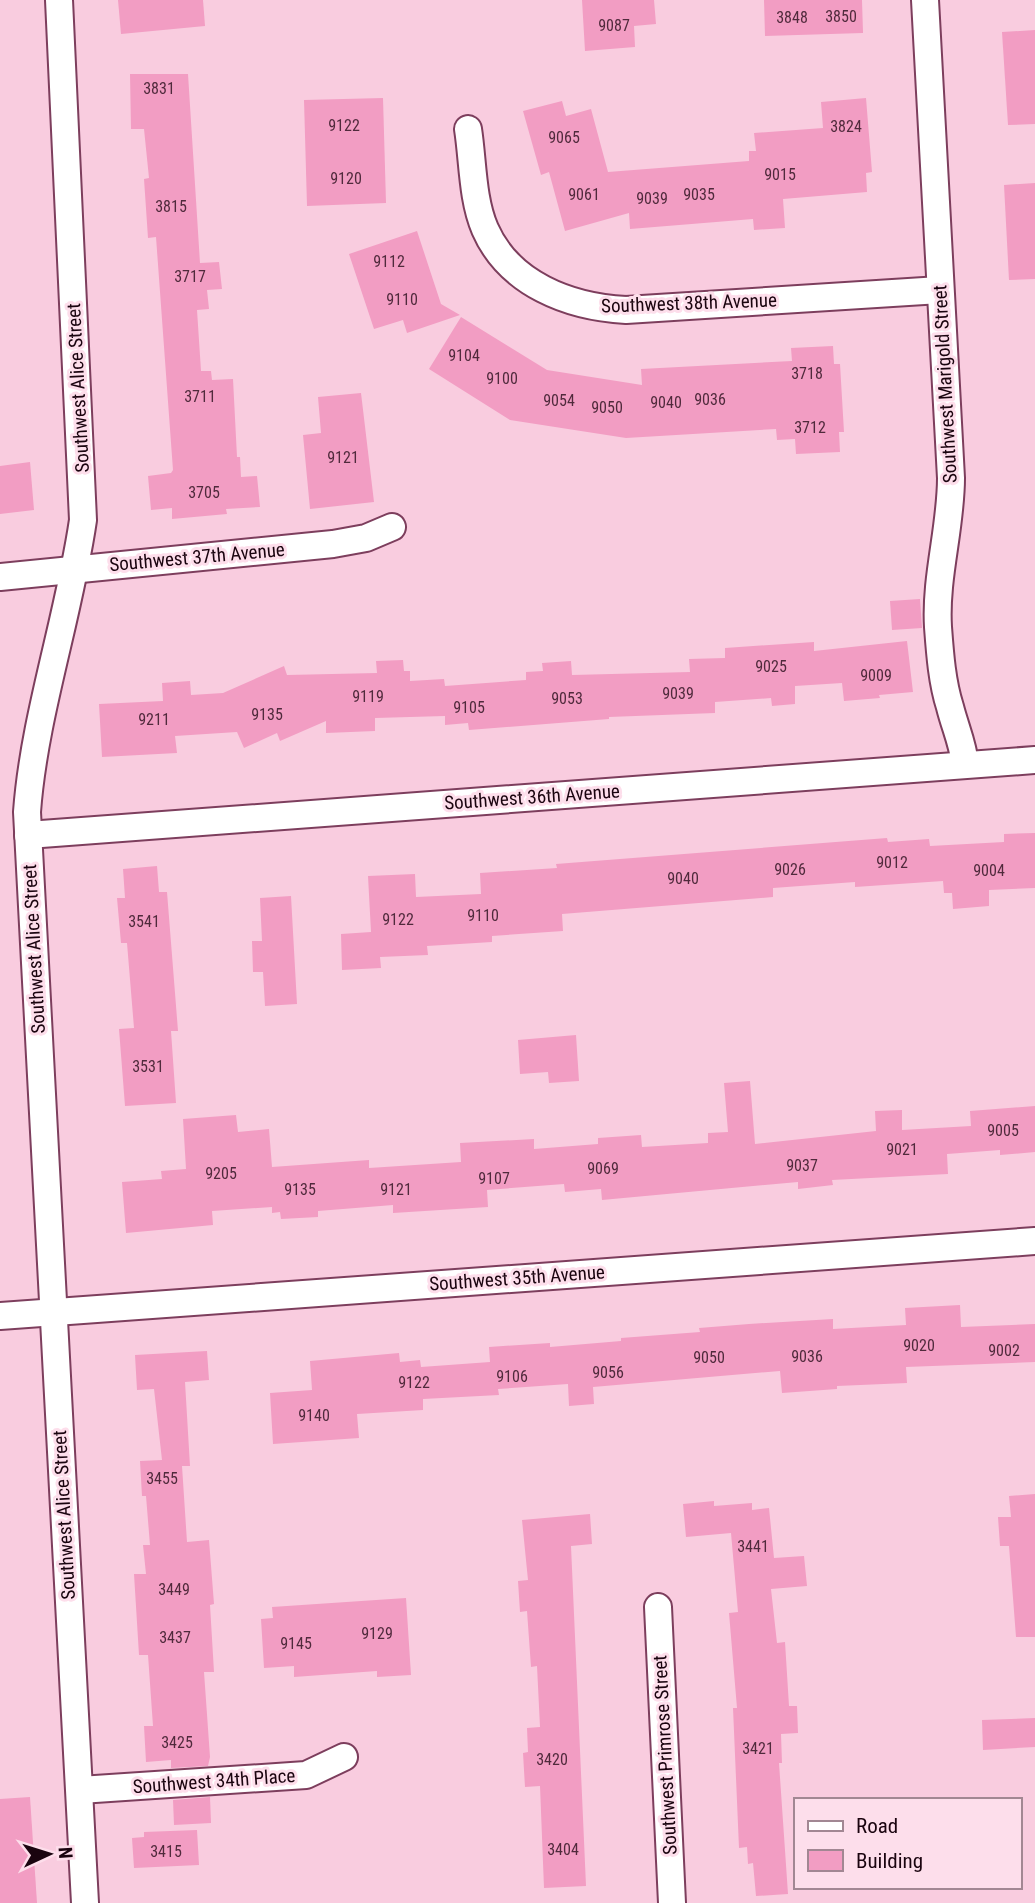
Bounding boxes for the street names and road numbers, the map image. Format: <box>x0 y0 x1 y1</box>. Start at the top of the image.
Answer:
street label: Southwest Marigold Street <box>928 284 962 484</box>
street label: Southwest 38th Avenue <box>601 288 777 318</box>
street label: Southwest Alice Street <box>62 303 94 473</box>
street label: Southwest 37th Avenue <box>108 538 286 576</box>
street label: Southwest 36th Avenue <box>443 779 621 815</box>
street label: Southwest Alice Street <box>18 864 50 1034</box>
street label: Southwest 35th Avenue <box>428 1260 606 1296</box>
street label: Southwest Alice Street <box>48 1430 80 1600</box>
street label: Southwest Primrose Street <box>648 1655 682 1855</box>
street label: Southwest 34th Place <box>132 1764 296 1798</box>

